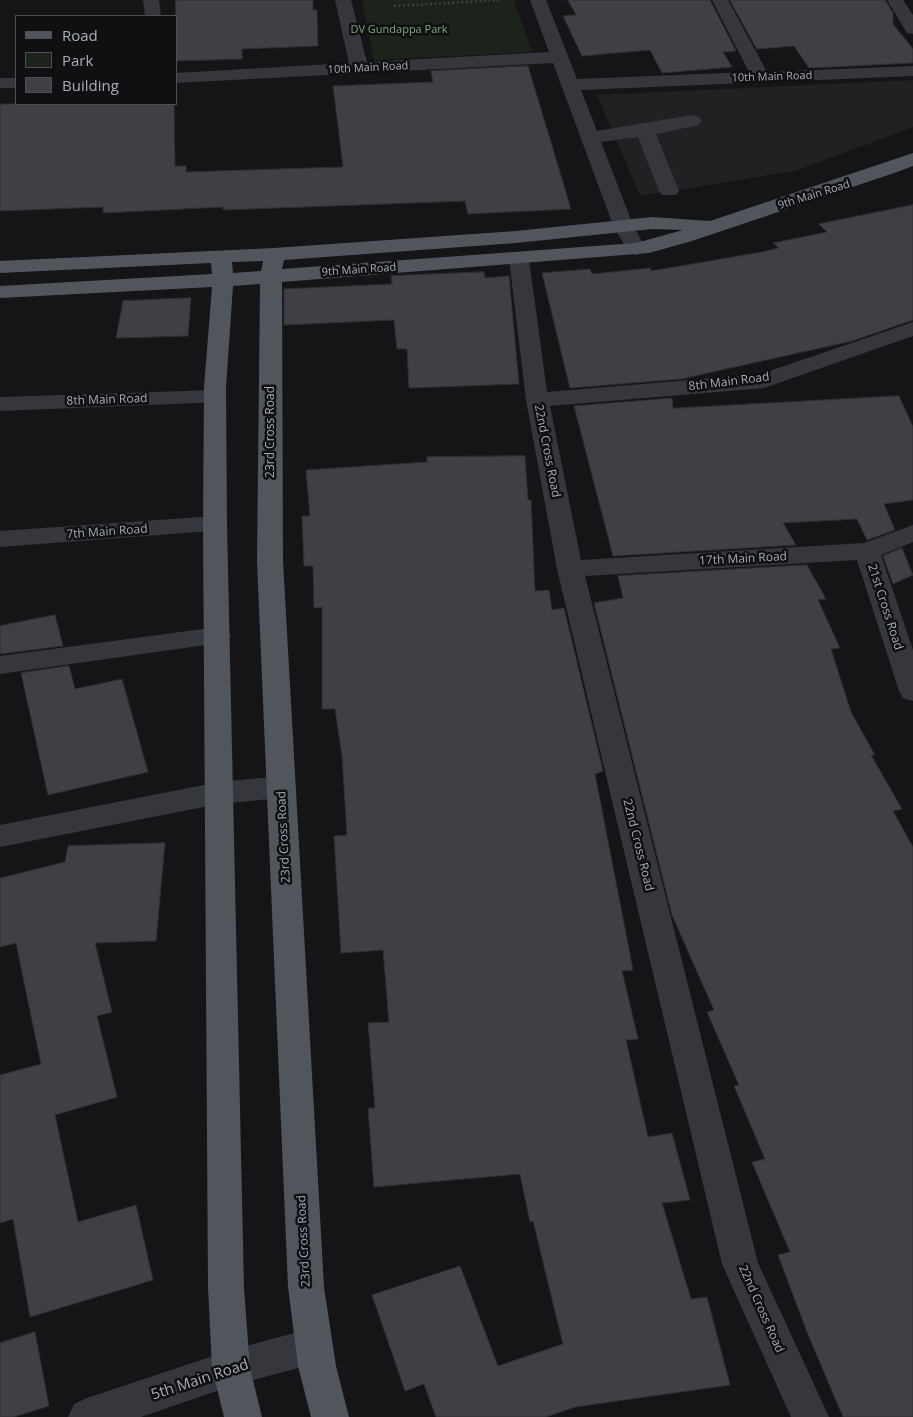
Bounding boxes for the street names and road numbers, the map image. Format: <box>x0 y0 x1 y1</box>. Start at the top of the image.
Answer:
street label: 10th Main Road <box>327 59 409 77</box>
street label: 10th Main Road <box>731 69 813 85</box>
street label: 9th Main Road <box>776 178 852 212</box>
street label: 9th Main Road <box>321 261 397 279</box>
street label: 8th Main Road <box>688 370 770 394</box>
street label: 23rd Cross Road <box>264 386 278 478</box>
street label: 8th Main Road <box>66 391 148 409</box>
street label: 22nd Cross Road <box>531 403 563 499</box>
street label: 7th Main Road <box>66 522 148 542</box>
street label: 17th Main Road <box>699 550 787 568</box>
street label: 21st Cross Road <box>864 562 906 652</box>
street label: 23rd Cross Road <box>274 791 294 883</box>
street label: 22nd Cross Road <box>620 797 656 893</box>
street label: 23rd Cross Road <box>294 1195 314 1287</box>
street label: 22nd Cross Road <box>735 1263 787 1355</box>
street label: 5th Main Road <box>149 1356 251 1404</box>

